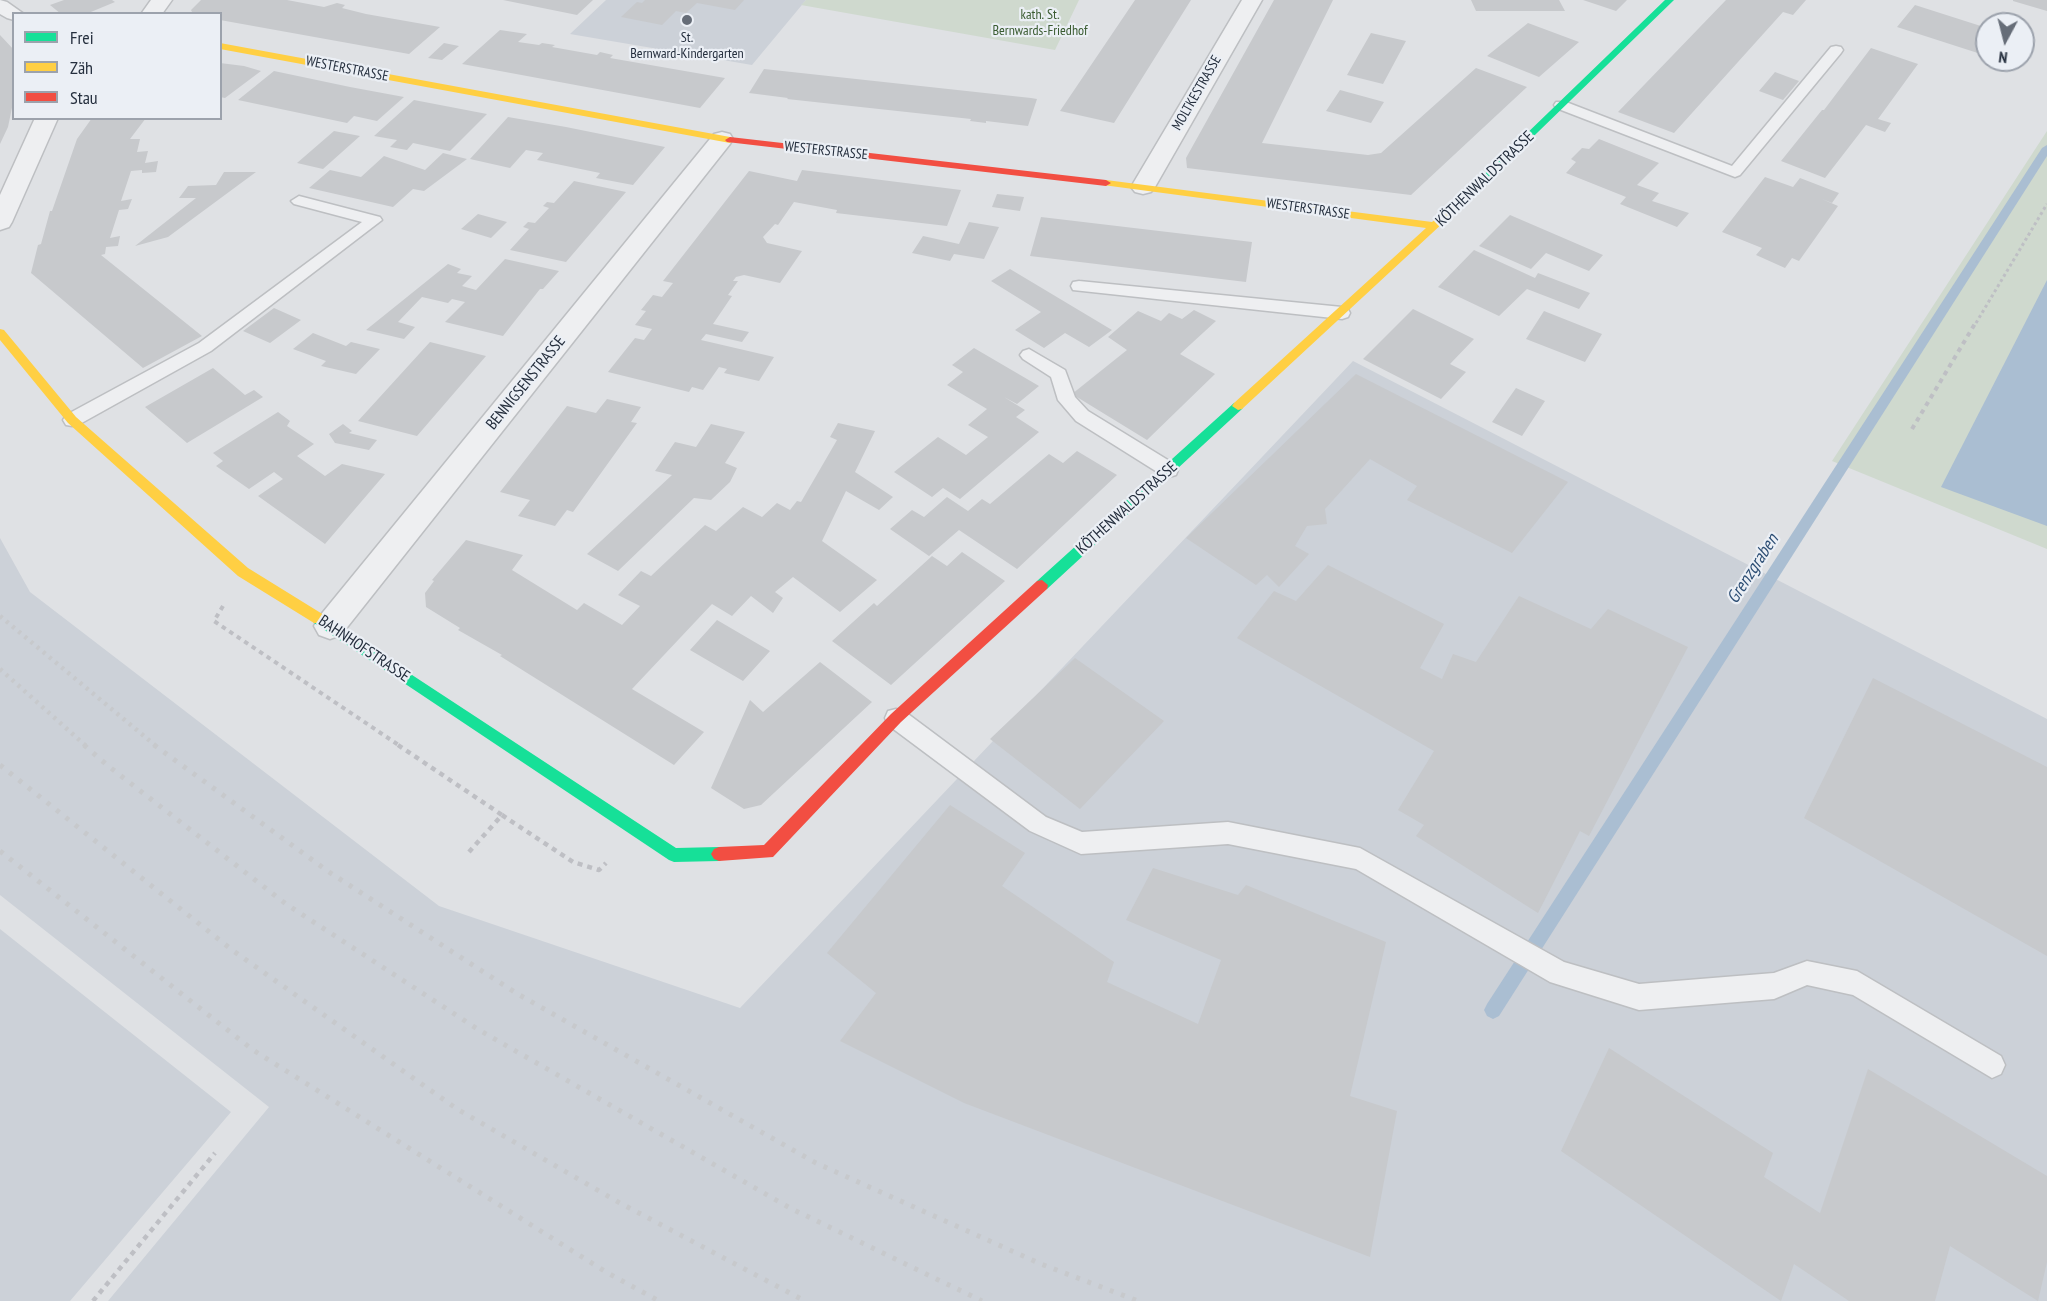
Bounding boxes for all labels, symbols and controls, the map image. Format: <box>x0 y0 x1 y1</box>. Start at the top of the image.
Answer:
park label: kath. St. Bernwards-Friedhof <box>992 7 1088 40</box>
legend <box>12 12 222 120</box>
north arrow <box>1975 12 2035 72</box>
marker: St. Bernward-Kindergarten <box>680 13 694 27</box>
text: Frei <box>70 26 94 49</box>
place label: St. Bernward-Kindergarten <box>630 30 744 62</box>
text: N <box>1998 47 2009 68</box>
street label: WESTERSTRASSE <box>304 53 390 85</box>
street label: MOLTKESTRASSE <box>1169 53 1225 133</box>
text: Zäh <box>70 56 93 79</box>
text: Stau <box>70 86 98 109</box>
street label: KÖTHENWALDSTRASSE <box>1432 127 1538 231</box>
street label: WESTERSTRASSE <box>784 138 868 164</box>
street label: WESTERSTRASSE <box>1265 195 1351 223</box>
street label: BENNIGSENSTRASSE <box>482 332 570 434</box>
street label: KÖTHENWALDSTRASSE <box>1073 458 1181 558</box>
water label: Grenzgraben <box>1723 530 1783 608</box>
street label: BAHNHOFSTRASSE <box>315 611 413 687</box>

